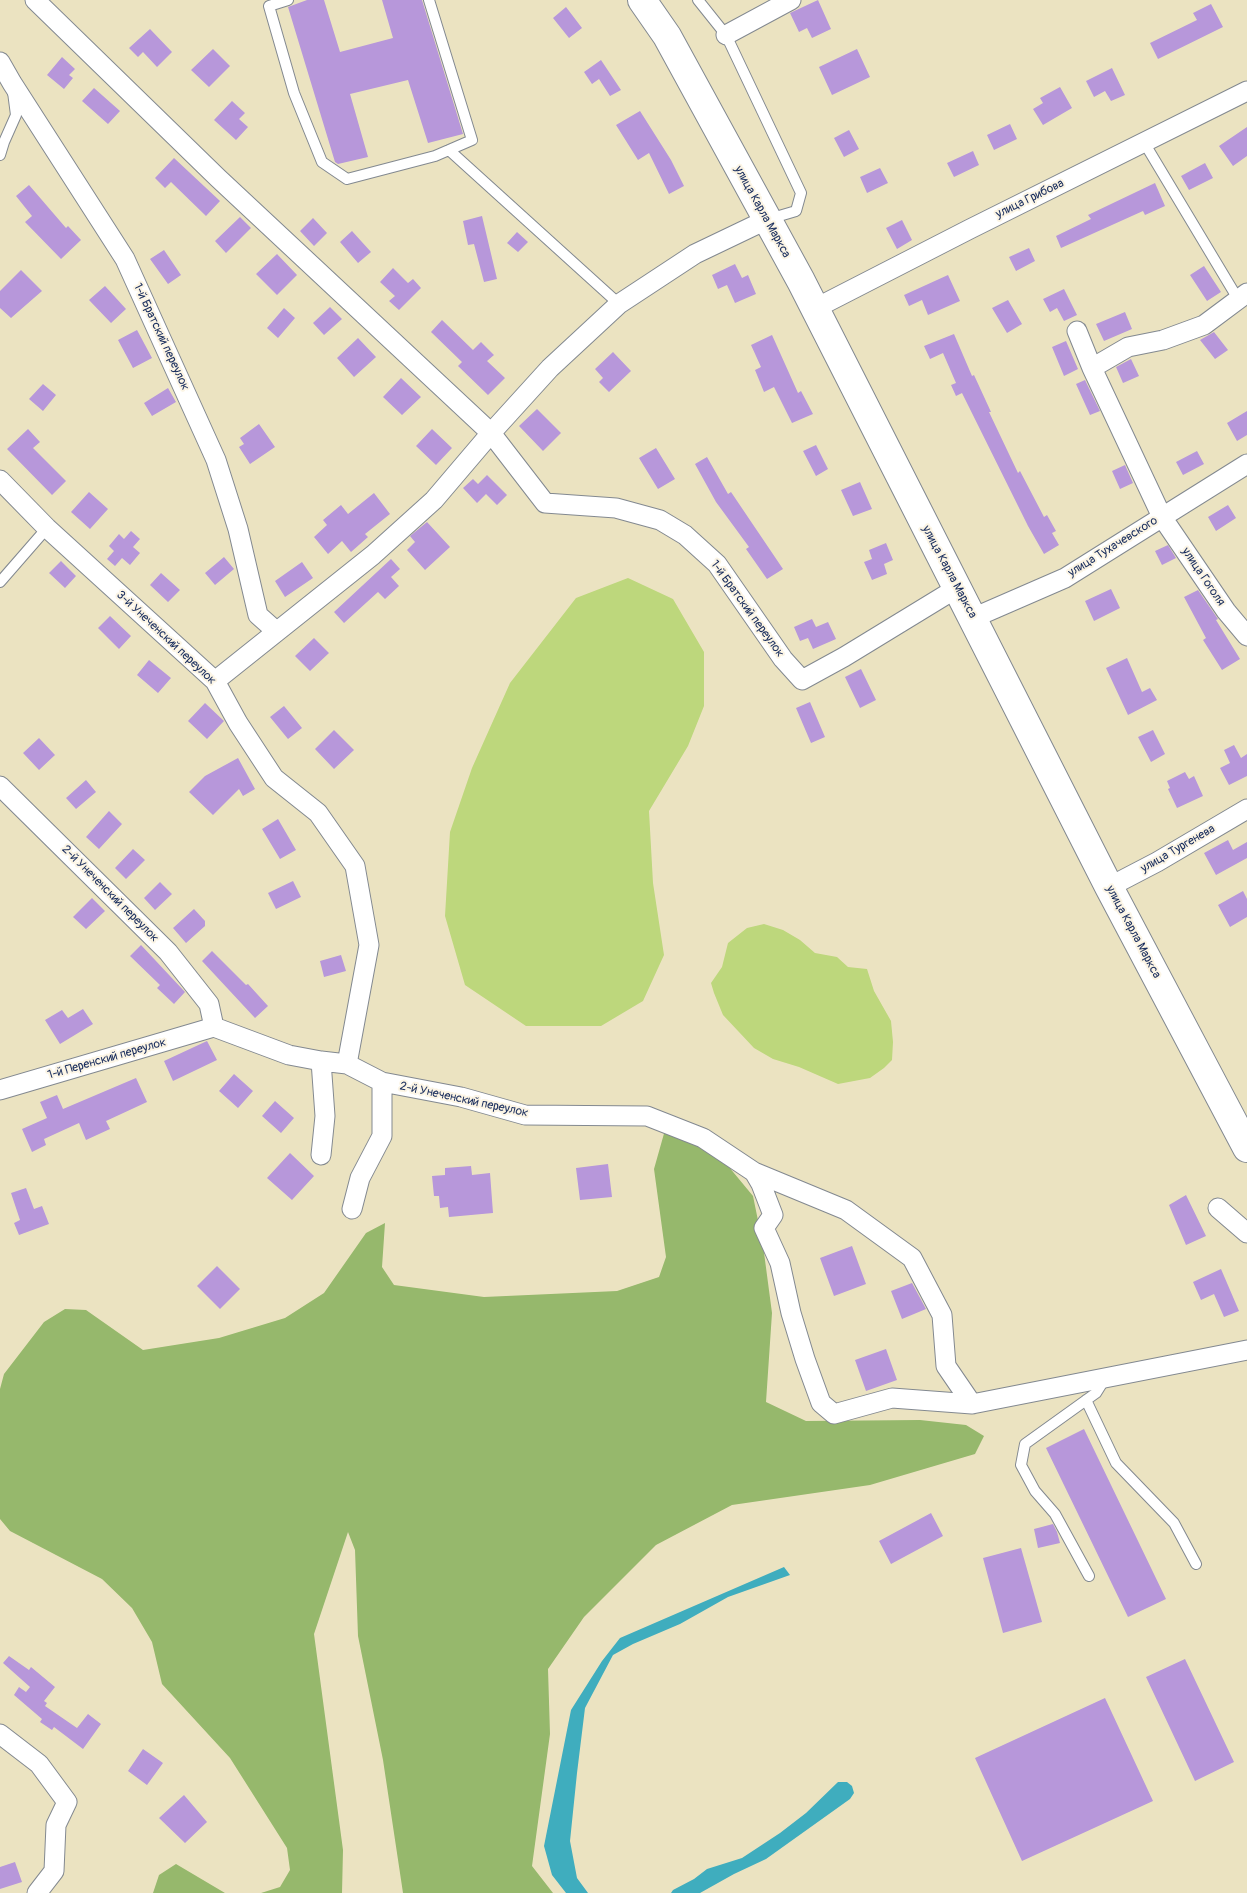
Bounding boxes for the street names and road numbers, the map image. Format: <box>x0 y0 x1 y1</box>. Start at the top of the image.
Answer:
street label: улица Карла Маркса <box>731 164 793 260</box>
street label: улица Грибова <box>994 176 1066 222</box>
street label: 1-й Братский переулок <box>130 281 192 393</box>
street label: улица Тухачевского <box>1066 514 1160 580</box>
street label: улица Карла Маркса <box>918 523 980 621</box>
street label: улица Гоголя <box>1178 545 1228 609</box>
street label: 1-й Братский переулок <box>707 558 787 660</box>
street label: 3-й Унеченский переулок <box>113 588 219 688</box>
street label: улица Тургенева <box>1138 822 1218 876</box>
street label: 2-й Унеченский переулок <box>59 843 161 945</box>
street label: улица Карла Маркса <box>1102 883 1164 981</box>
street label: 1-й Перенский переулок <box>46 1035 168 1083</box>
street label: 2-й Унеченский переулок <box>398 1079 530 1121</box>

